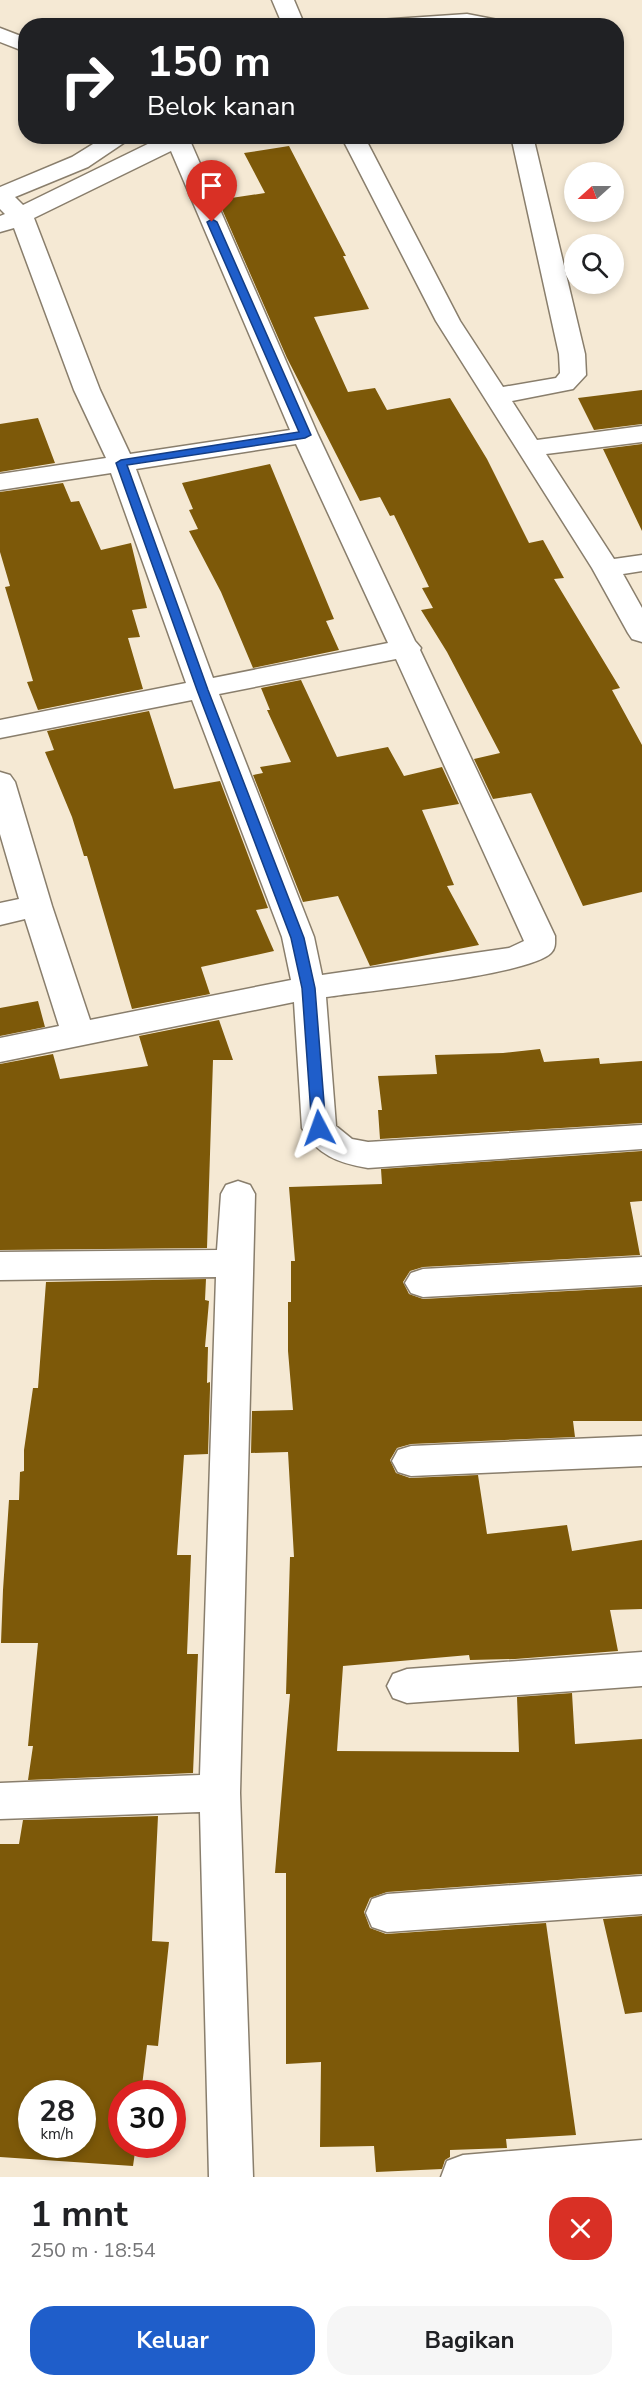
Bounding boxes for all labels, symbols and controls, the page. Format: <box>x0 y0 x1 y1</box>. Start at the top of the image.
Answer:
text: 150 m <box>147 34 271 91</box>
icon: right <box>48 42 126 120</box>
text: Belok kanan <box>147 88 296 125</box>
pin <box>186 160 237 222</box>
north arrow <box>564 162 624 222</box>
map controls <box>564 162 624 294</box>
icon: arrive <box>195 169 228 202</box>
button: search <box>564 234 624 294</box>
position arrow <box>287 1096 351 1160</box>
speed limit sign: 30 <box>108 2080 186 2158</box>
text: 28 <box>39 2091 75 2132</box>
text: km/h <box>40 2124 74 2144</box>
text: 1 mnt <box>30 2190 128 2239</box>
button: close <box>549 2197 612 2260</box>
text: 250 m · 18:54 <box>30 2237 156 2264</box>
button: Keluar <box>30 2306 315 2375</box>
button: Bagikan <box>327 2306 612 2375</box>

